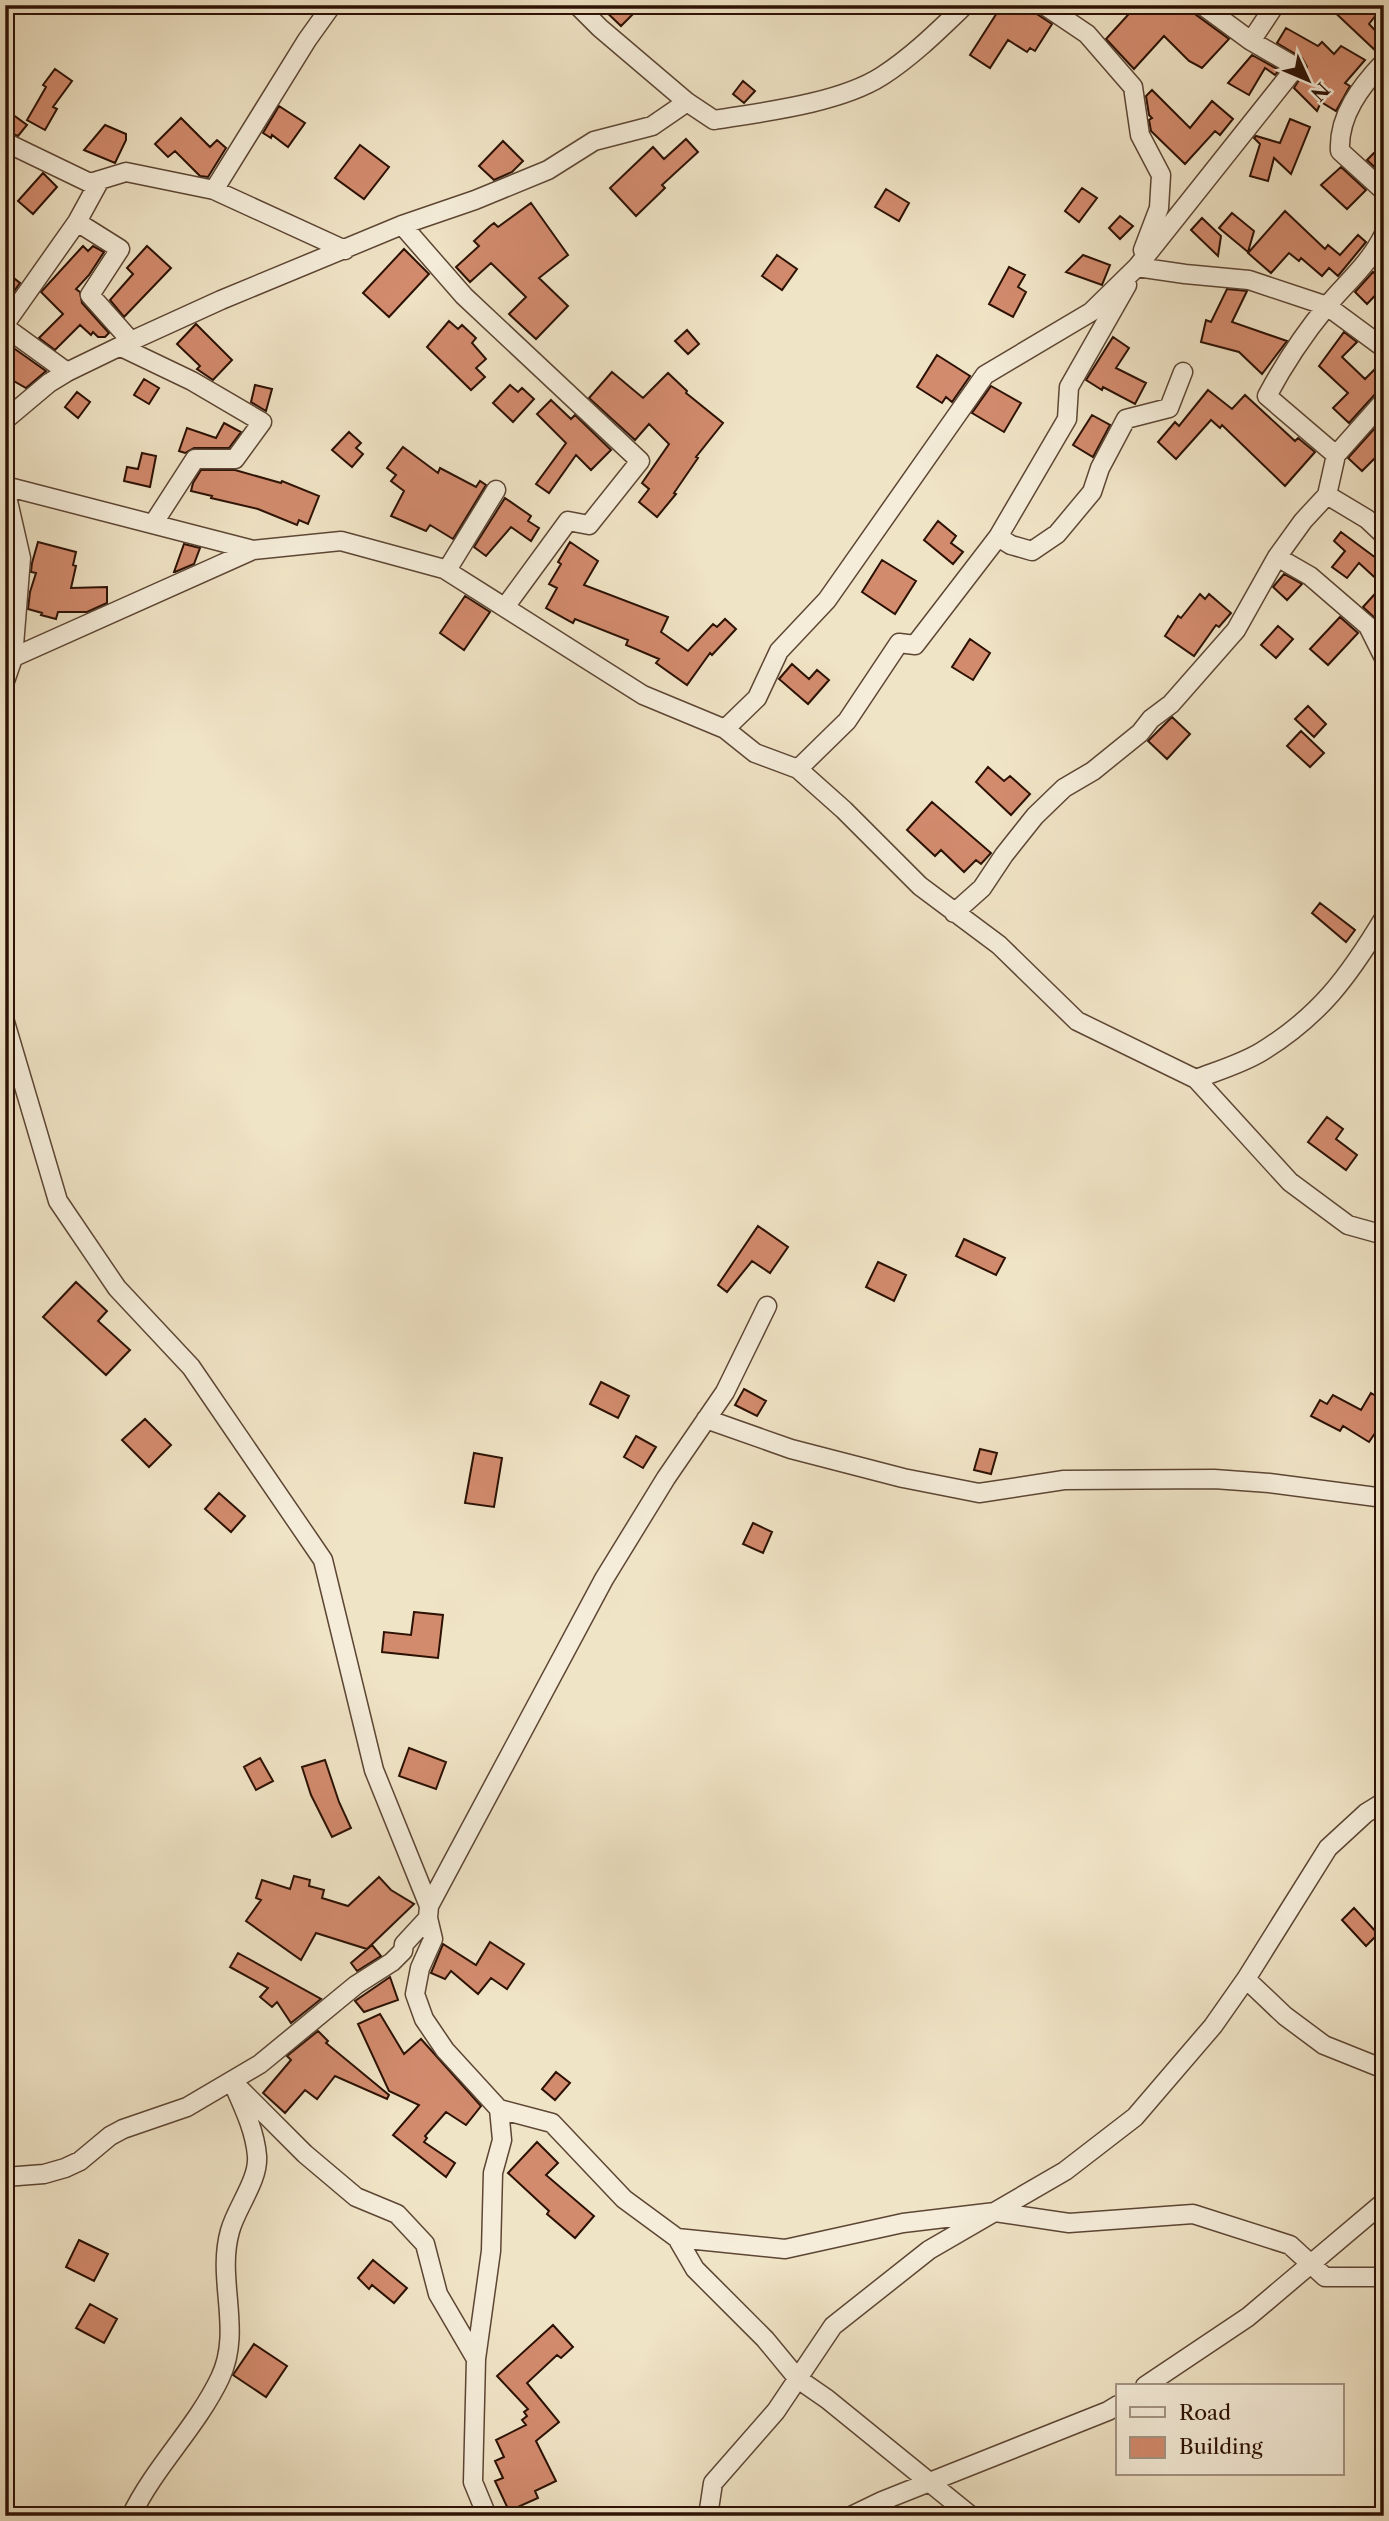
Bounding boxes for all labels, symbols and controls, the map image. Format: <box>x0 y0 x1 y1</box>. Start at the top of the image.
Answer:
north arrow <box>1274 46 1344 116</box>
text: N <box>1306 78 1334 105</box>
legend <box>1116 2384 1344 2476</box>
text: Road <box>1179 2400 1231 2425</box>
text: Building <box>1179 2434 1264 2459</box>

